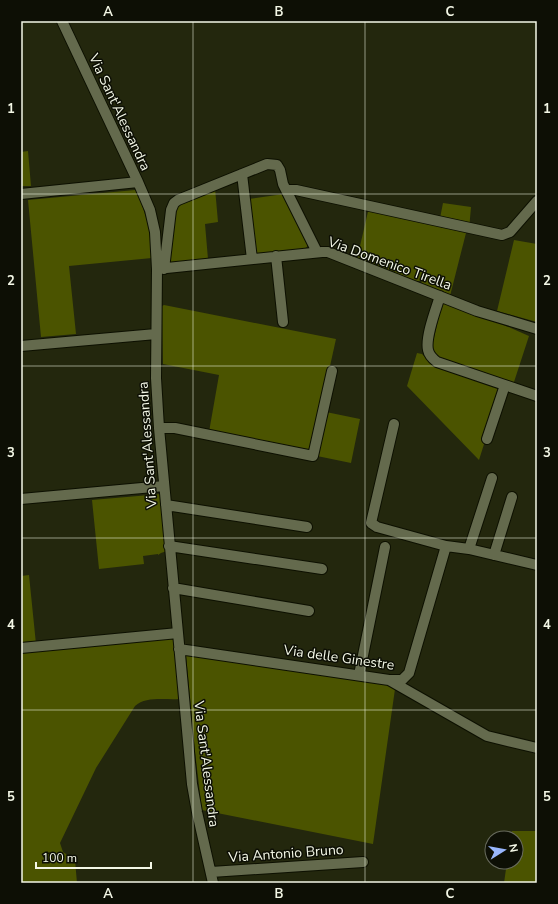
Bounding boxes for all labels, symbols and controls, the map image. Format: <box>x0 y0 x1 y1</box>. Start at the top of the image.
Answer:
text: A <box>103 3 113 21</box>
text: B <box>275 3 284 21</box>
text: C <box>446 3 455 21</box>
street label: Via Sant'Alessandra <box>84 50 155 174</box>
text: 1 <box>7 100 15 118</box>
text: 1 <box>543 100 551 118</box>
street label: Via Domenico Tirella <box>324 232 454 295</box>
text: 2 <box>7 272 15 290</box>
text: 2 <box>543 272 551 290</box>
street label: Via Sant'Alessandra <box>134 381 161 510</box>
text: 3 <box>7 444 15 462</box>
text: 3 <box>543 444 551 462</box>
text: 4 <box>7 616 15 634</box>
text: 4 <box>543 616 551 634</box>
street label: Via delle Ginestre <box>281 640 395 675</box>
street label: Via Sant'Alessandra <box>189 699 224 828</box>
text: 5 <box>7 788 15 806</box>
text: 5 <box>543 788 551 806</box>
north arrow <box>484 830 524 870</box>
street label: Via Antonio Bruno <box>227 840 344 867</box>
text: N <box>505 843 521 854</box>
scale bar <box>36 844 151 870</box>
text: 100 m <box>42 850 77 866</box>
text: A <box>103 885 113 903</box>
text: B <box>275 885 284 903</box>
text: C <box>446 885 455 903</box>

